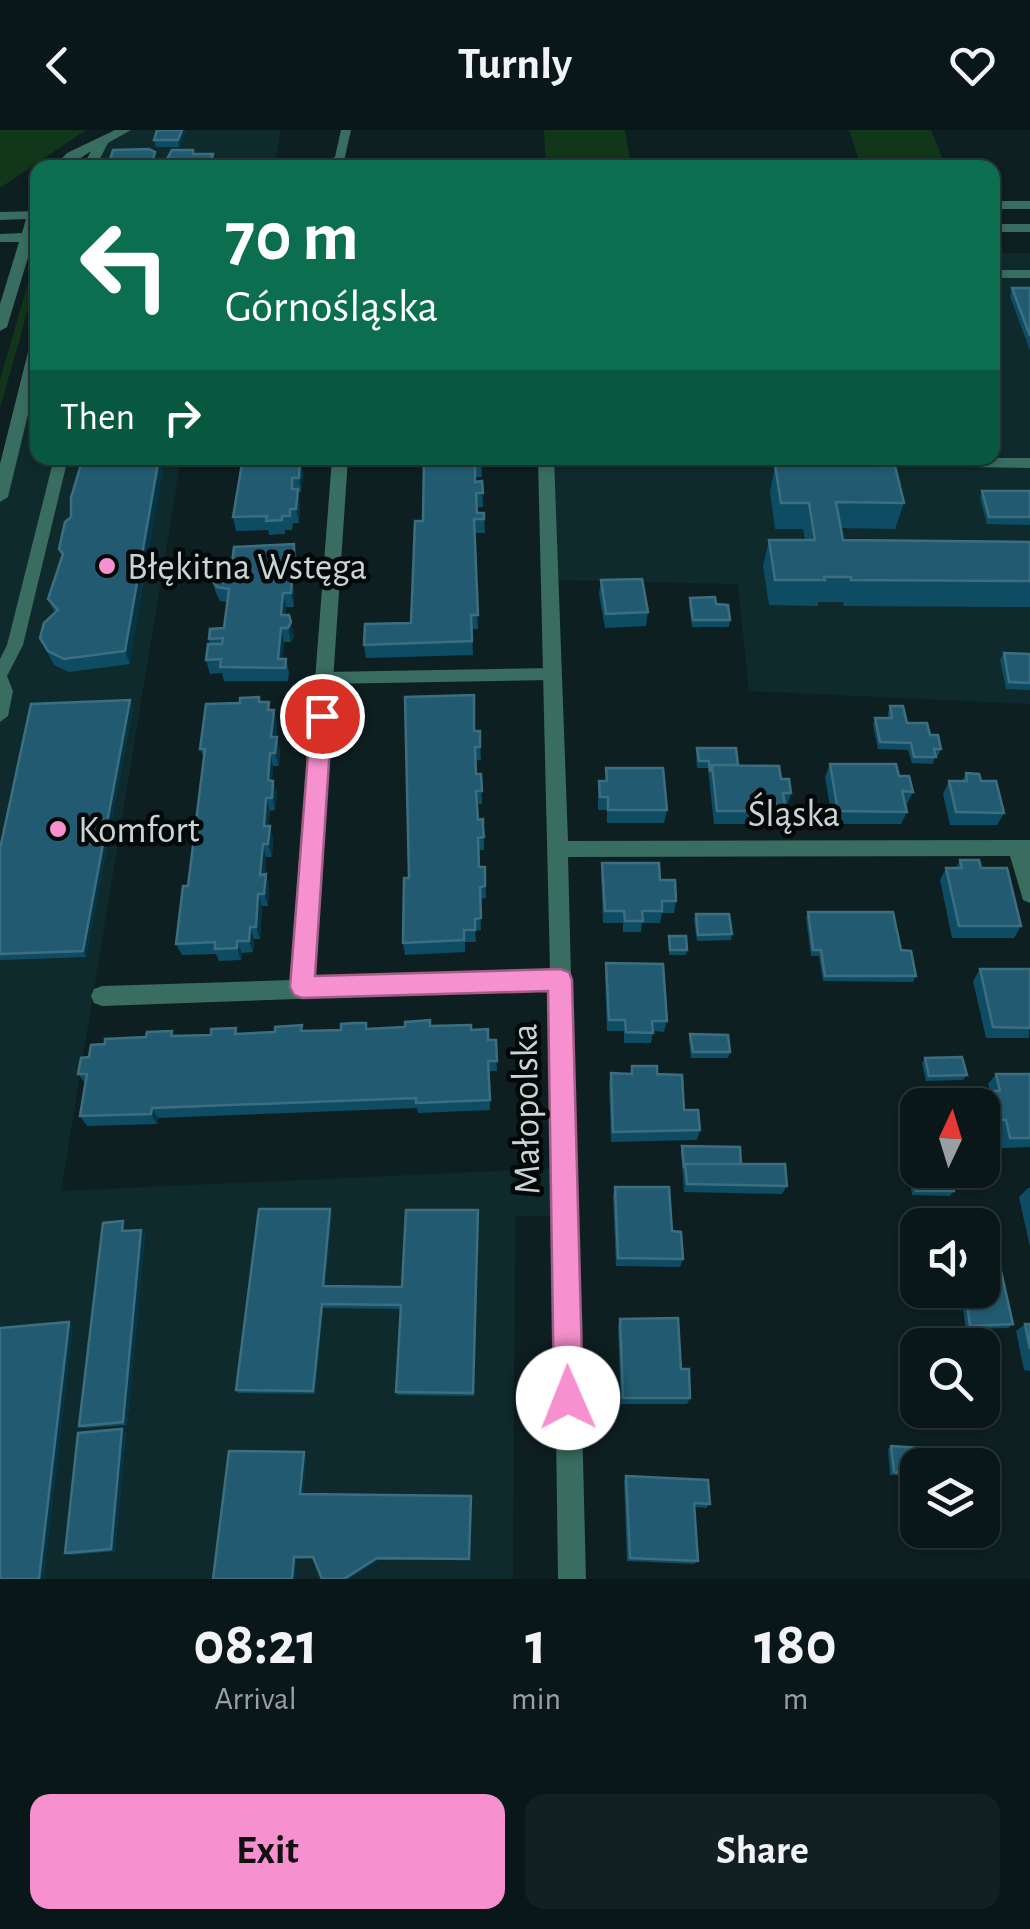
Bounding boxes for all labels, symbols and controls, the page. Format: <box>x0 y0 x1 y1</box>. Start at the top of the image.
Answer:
icon: back <box>30 38 85 93</box>
icon: heart <box>945 38 1000 93</box>
text: Turnly <box>458 42 572 87</box>
icon: left <box>60 200 190 330</box>
text: 70 m <box>225 203 359 273</box>
text: Górnośląska <box>225 285 438 330</box>
icon: right <box>155 390 210 445</box>
text: Then <box>60 399 135 437</box>
place label: Błękitna Wstęga <box>127 549 367 587</box>
marker: Błękitna Wstęga <box>96 555 118 577</box>
pin <box>280 674 365 759</box>
icon: arrive <box>295 689 350 744</box>
street label: Śląska <box>748 791 840 834</box>
place label: Komfort <box>78 812 200 850</box>
marker: Komfort <box>47 818 69 840</box>
street label: Małopolska <box>507 1023 547 1195</box>
north arrow <box>900 1088 1000 1188</box>
map controls <box>900 1088 1000 1548</box>
button: sound <box>900 1208 1000 1308</box>
button: search <box>900 1328 1000 1428</box>
position arrow <box>516 1346 620 1450</box>
button: layers <box>900 1448 1000 1548</box>
text: 08:21 <box>193 1615 318 1675</box>
text: 1 <box>525 1615 547 1675</box>
text: 180 <box>754 1615 837 1675</box>
text: Arrival <box>214 1683 297 1715</box>
text: min <box>511 1683 561 1715</box>
text: m <box>783 1683 808 1715</box>
button: Exit <box>30 1794 505 1909</box>
button: Share <box>525 1794 1000 1909</box>

